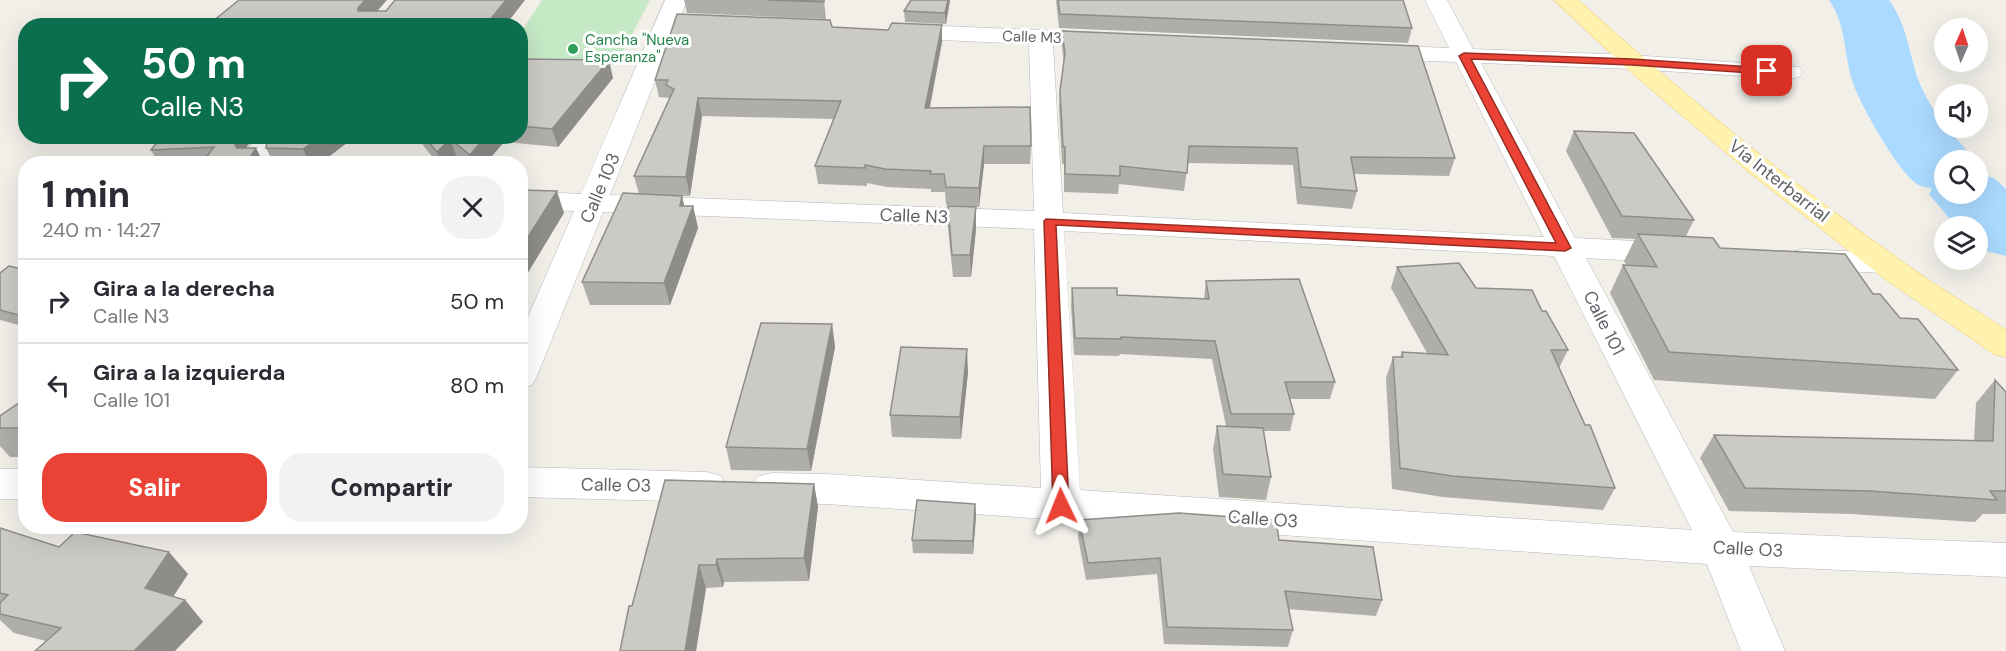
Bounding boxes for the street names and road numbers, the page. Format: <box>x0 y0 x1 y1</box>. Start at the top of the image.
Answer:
street label: Calle M3 <box>1002 26 1062 48</box>
street label: Vía Interbarrial <box>1724 134 1834 228</box>
street label: Calle 103 <box>574 149 626 227</box>
street label: Calle N3 <box>879 203 949 229</box>
street label: Calle 101 <box>1578 287 1630 359</box>
street label: Calle O3 <box>581 472 651 498</box>
street label: Calle O3 <box>1227 505 1299 533</box>
street label: Calle O3 <box>1712 535 1784 563</box>

